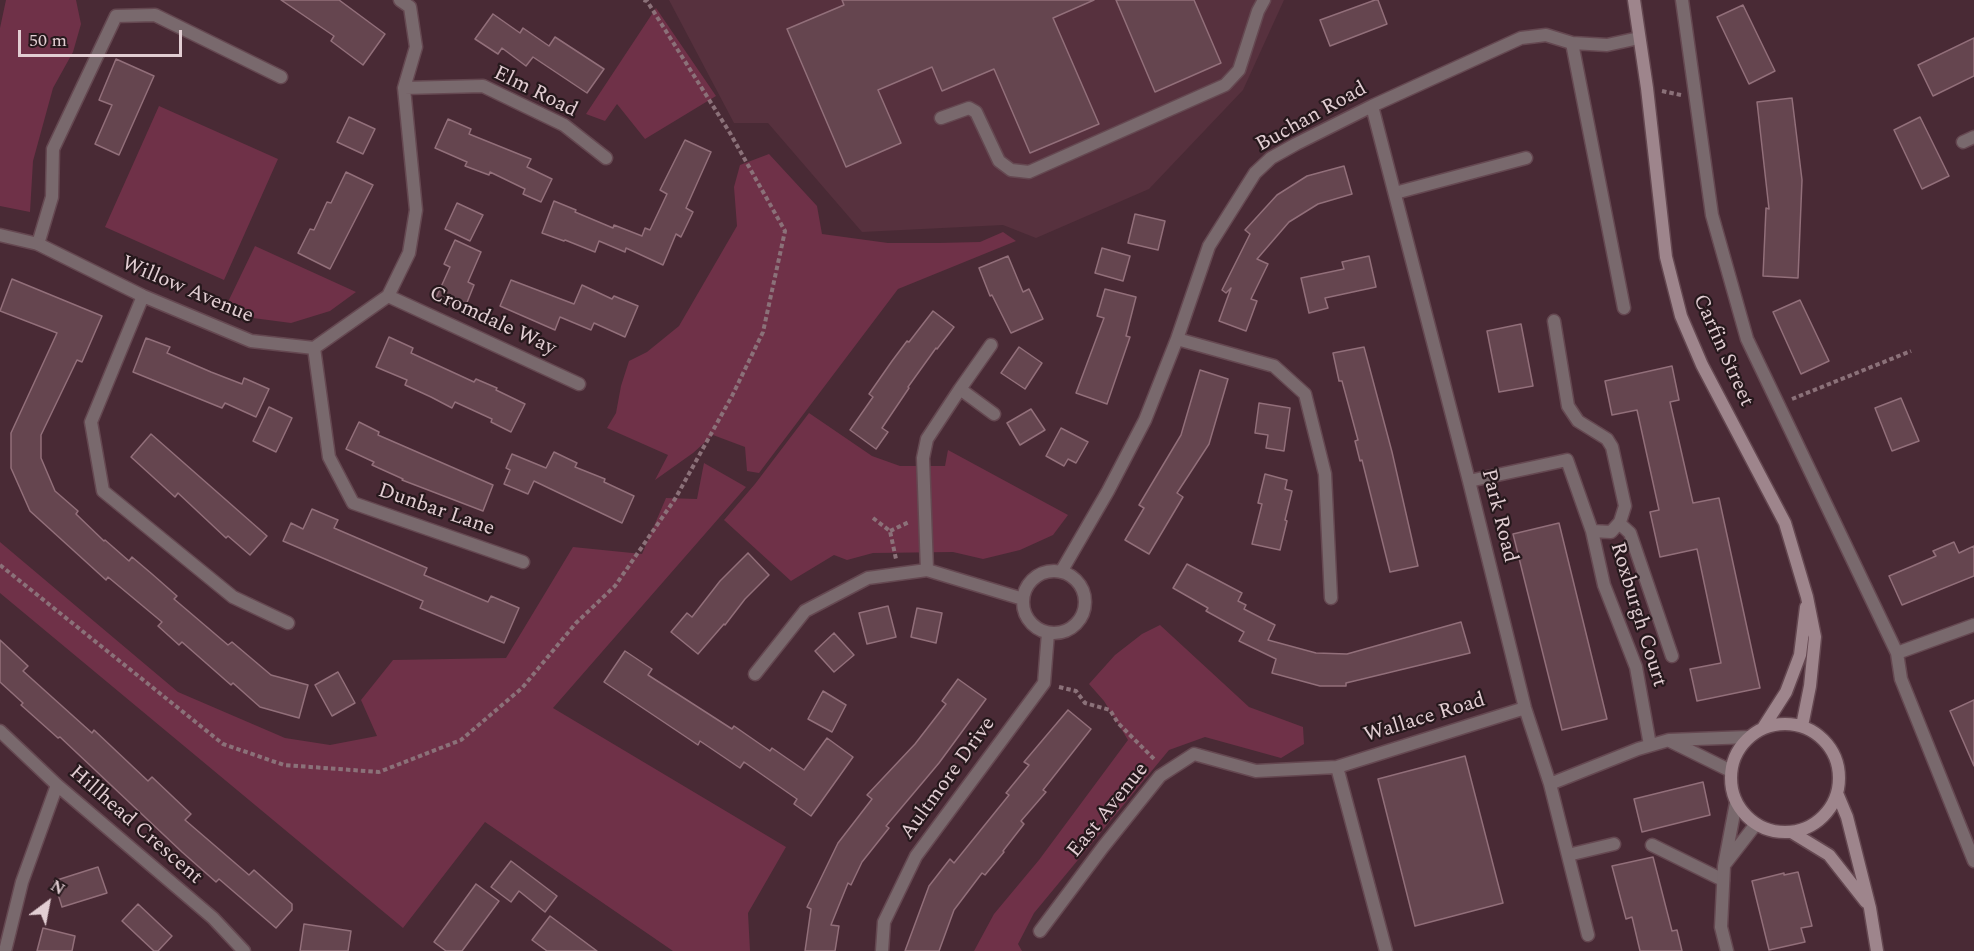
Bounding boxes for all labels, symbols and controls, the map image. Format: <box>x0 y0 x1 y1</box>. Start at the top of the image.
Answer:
scale bar <box>21 18 184 56</box>
text: 50 m <box>29 27 67 54</box>
street label: Elm Road <box>489 62 581 124</box>
street label: Buchan Road <box>1252 77 1372 159</box>
street label: Willow Avenue <box>117 252 257 330</box>
street label: Cromdale Way <box>425 282 559 362</box>
street label: Carfin Street <box>1686 291 1758 411</box>
street label: Park Road <box>1474 466 1522 566</box>
street label: Dunbar Lane <box>374 479 498 543</box>
street label: Roxburgh Court <box>1603 540 1671 690</box>
street label: Wallace Road <box>1361 689 1489 749</box>
street label: Aultmore Drive <box>896 713 1002 845</box>
street label: East Avenue <box>1063 758 1155 864</box>
street label: Hillhead Crescent <box>63 761 207 891</box>
north arrow <box>18 873 78 933</box>
text: N <box>46 874 69 901</box>

